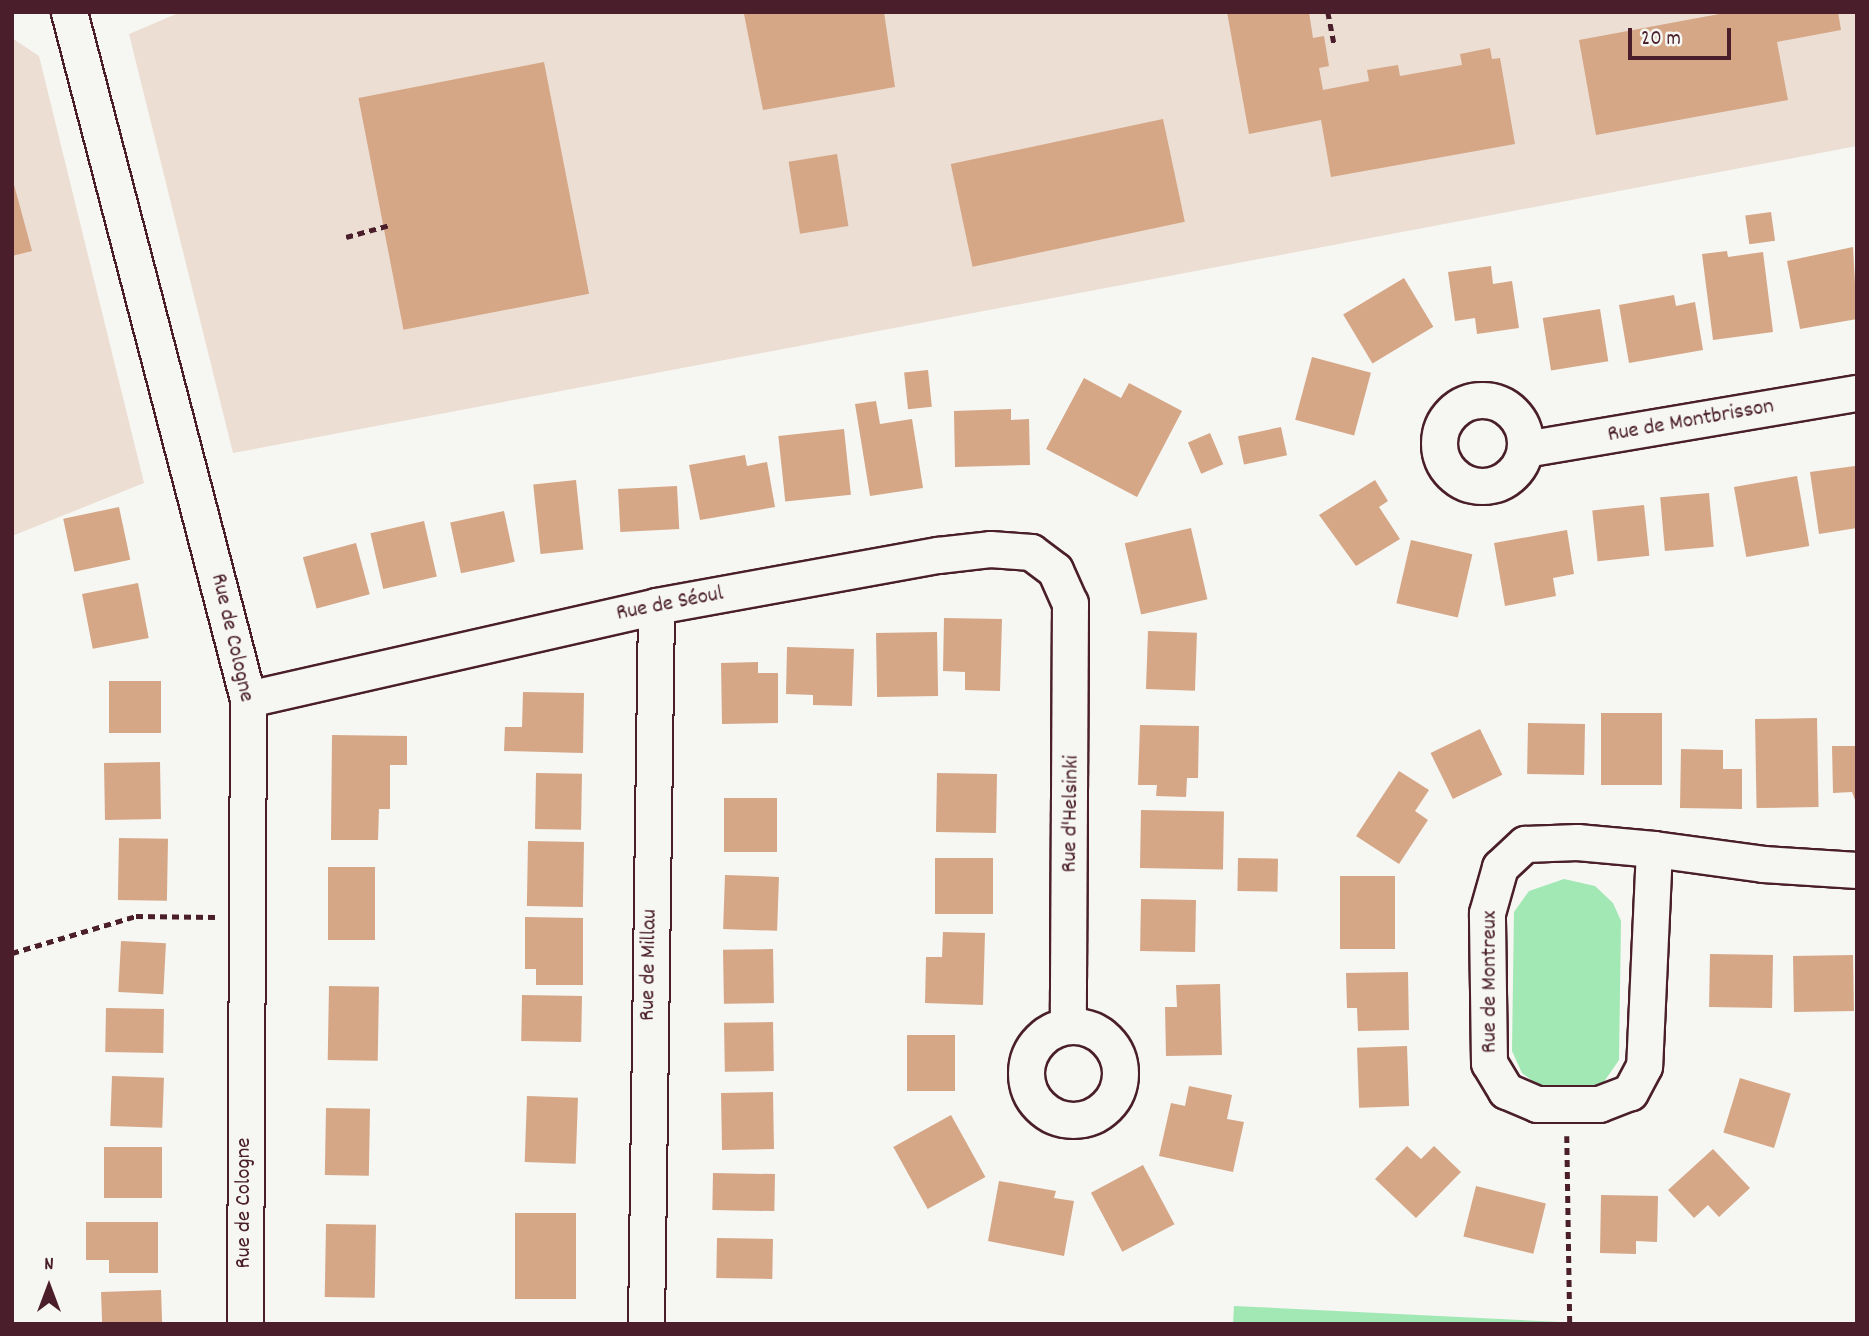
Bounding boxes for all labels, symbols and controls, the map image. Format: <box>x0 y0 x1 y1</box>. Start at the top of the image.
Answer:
scale bar <box>1631 14 1734 58</box>
text: 20 m <box>1641 25 1681 55</box>
street label: Rue de Montbrisson <box>1606 394 1776 450</box>
street label: Rue de Cologne <box>203 571 259 705</box>
street label: Rue de Séoul <box>614 581 726 629</box>
street label: Rue d'Helsinki <box>1057 755 1087 873</box>
street label: Rue de Millau <box>635 909 665 1021</box>
street label: Rue de Montreux <box>1477 911 1505 1053</box>
street label: Rue de Cologne <box>231 1138 259 1268</box>
north arrow <box>14 1252 84 1322</box>
text: N <box>44 1252 54 1279</box>

